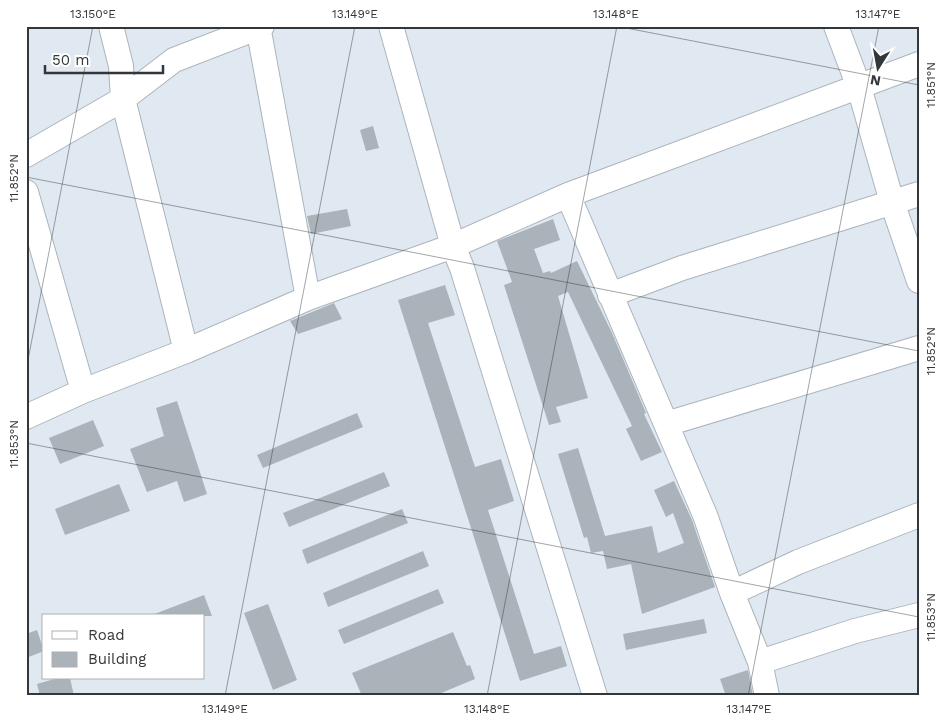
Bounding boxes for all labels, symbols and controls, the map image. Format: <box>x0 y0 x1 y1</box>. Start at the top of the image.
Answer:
text: 13.150°E <box>70 7 116 21</box>
text: 13.149°E <box>332 7 378 21</box>
text: 13.148°E <box>593 7 639 21</box>
text: 13.147°E <box>856 7 901 21</box>
scale bar <box>45 42 162 74</box>
north arrow <box>852 42 902 92</box>
text: 50 m <box>52 51 89 69</box>
text: 11.851°N <box>924 62 938 108</box>
text: N <box>869 72 882 90</box>
text: 11.852°N <box>7 154 21 202</box>
text: 11.852°N <box>924 327 938 375</box>
text: 11.853°N <box>7 420 21 468</box>
text: 11.853°N <box>924 593 938 641</box>
legend <box>42 614 205 680</box>
text: Road <box>88 626 125 644</box>
text: Building <box>88 650 146 668</box>
text: 13.149°E <box>202 702 248 716</box>
text: 13.148°E <box>464 702 510 716</box>
text: 13.147°E <box>727 702 772 716</box>

